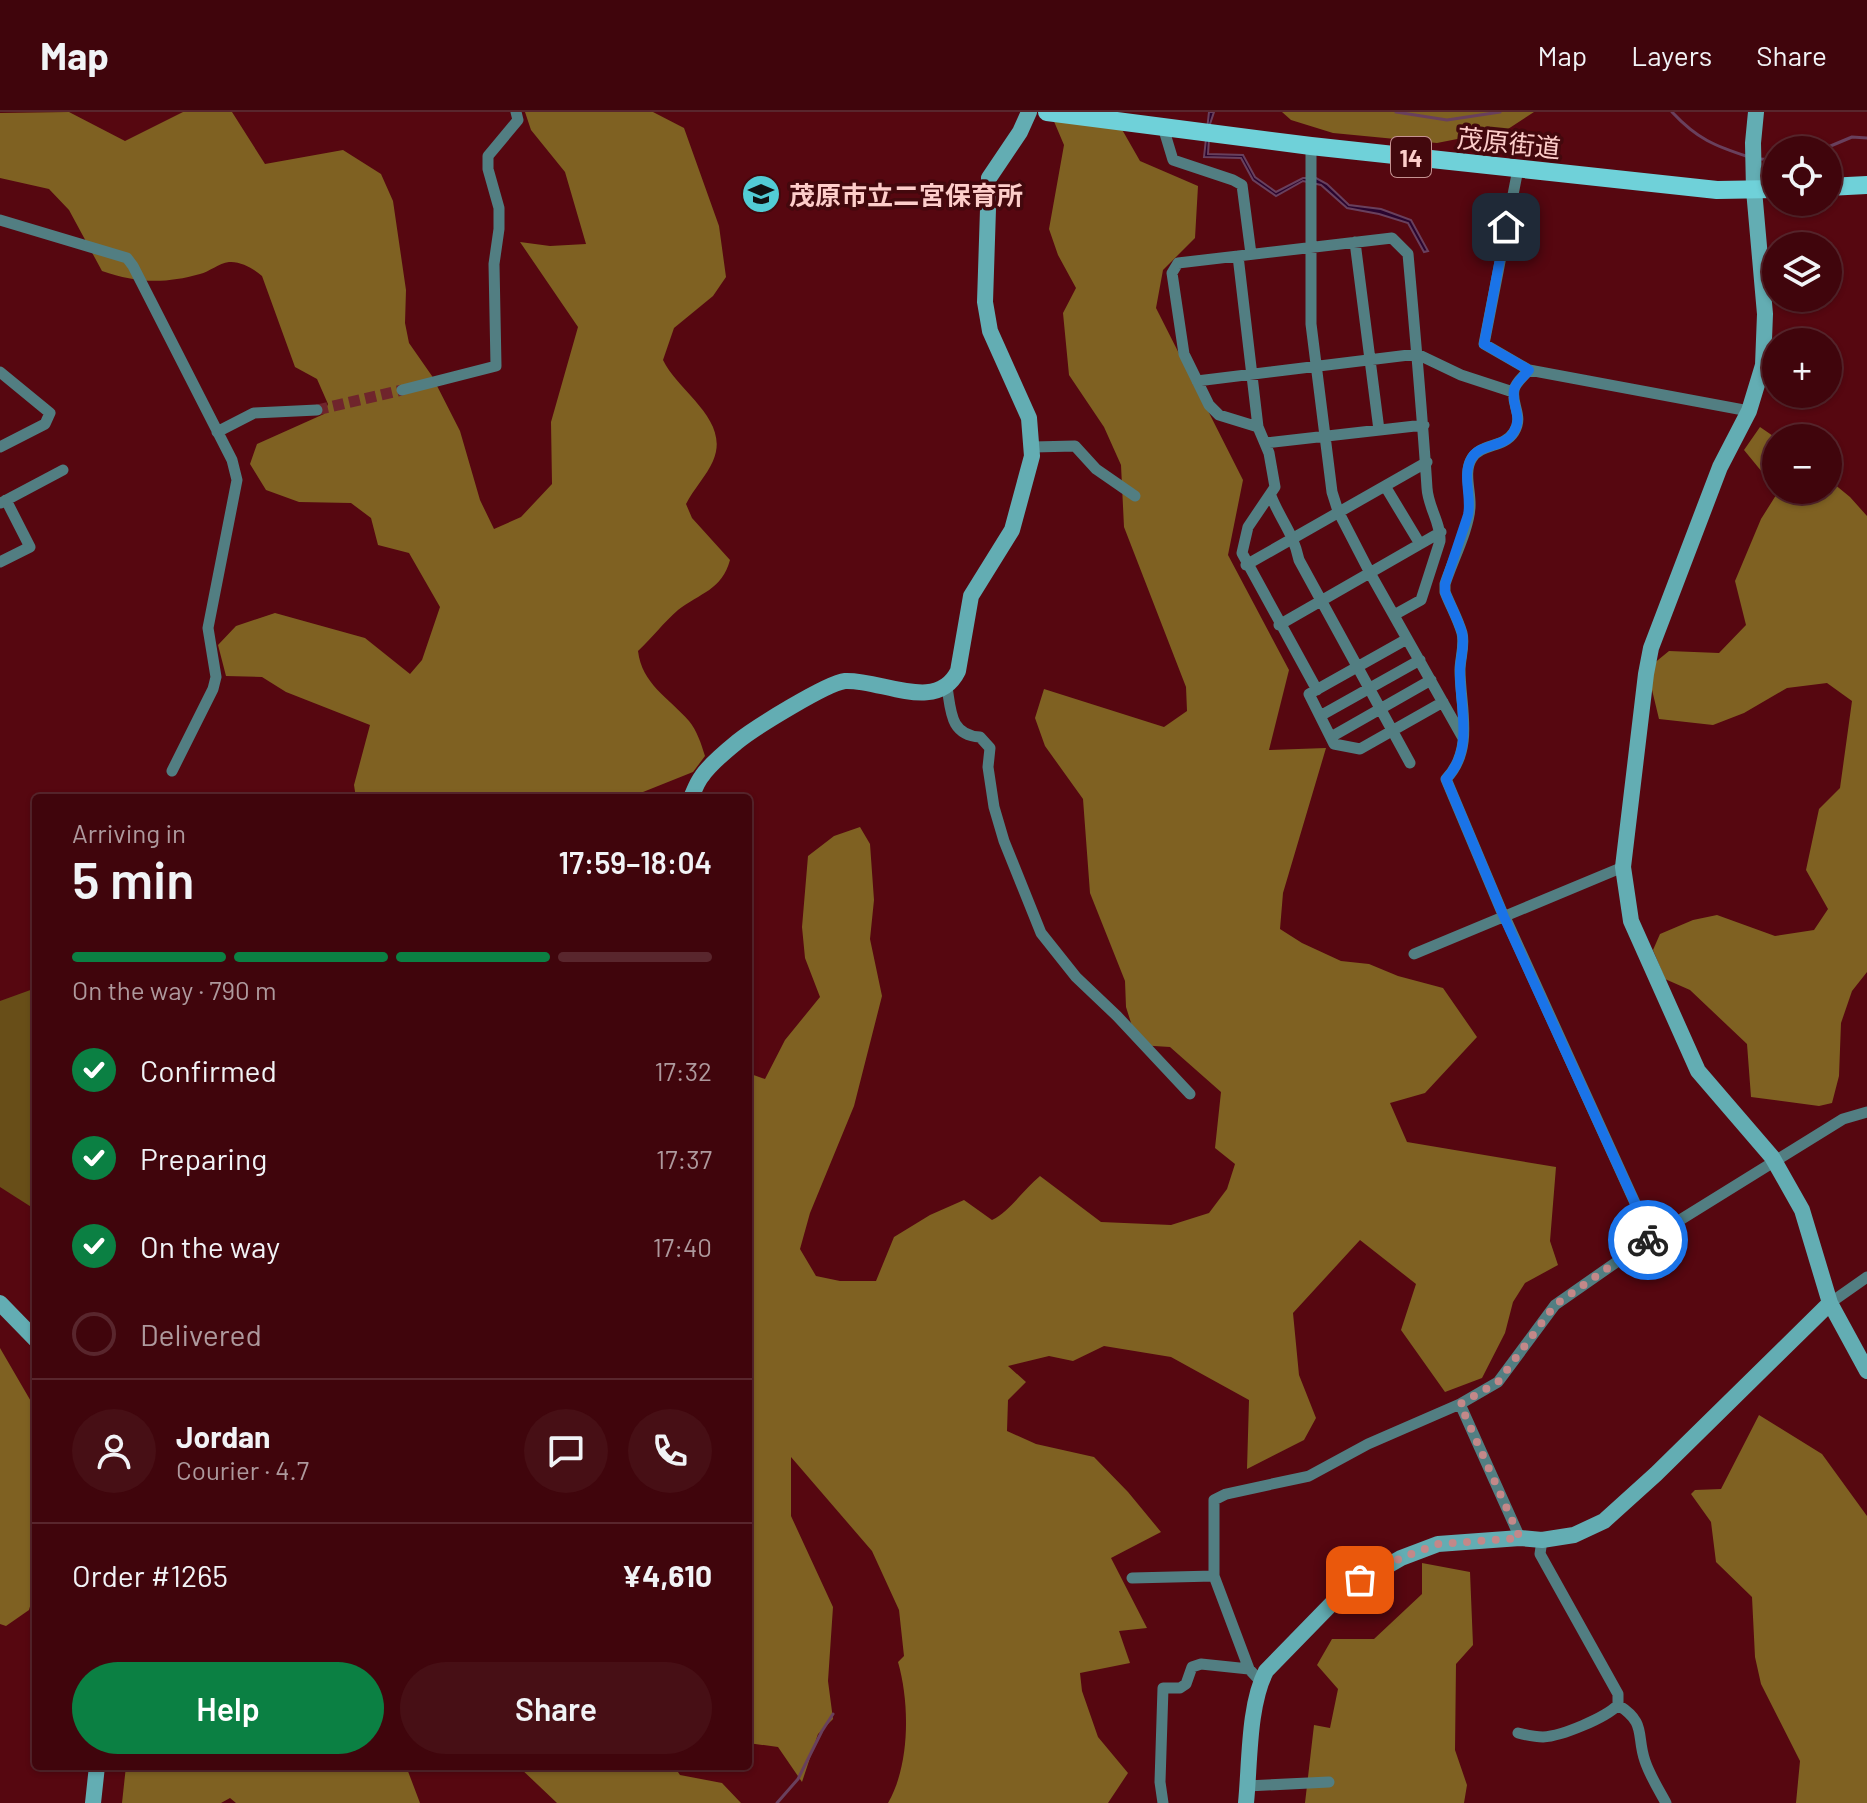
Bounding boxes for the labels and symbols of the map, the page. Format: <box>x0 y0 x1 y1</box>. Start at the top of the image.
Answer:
street label: 茂原街道 <box>1456 121 1562 163</box>
road number: 14 <box>1391 137 1431 177</box>
school or university icon: 茂原市立二宮保育所 <box>740 173 782 215</box>
place label: 茂原市立二宮保育所 <box>789 179 1023 210</box>
pin <box>1472 193 1540 261</box>
courier <box>1608 1200 1688 1280</box>
pin <box>1326 1546 1394 1614</box>

